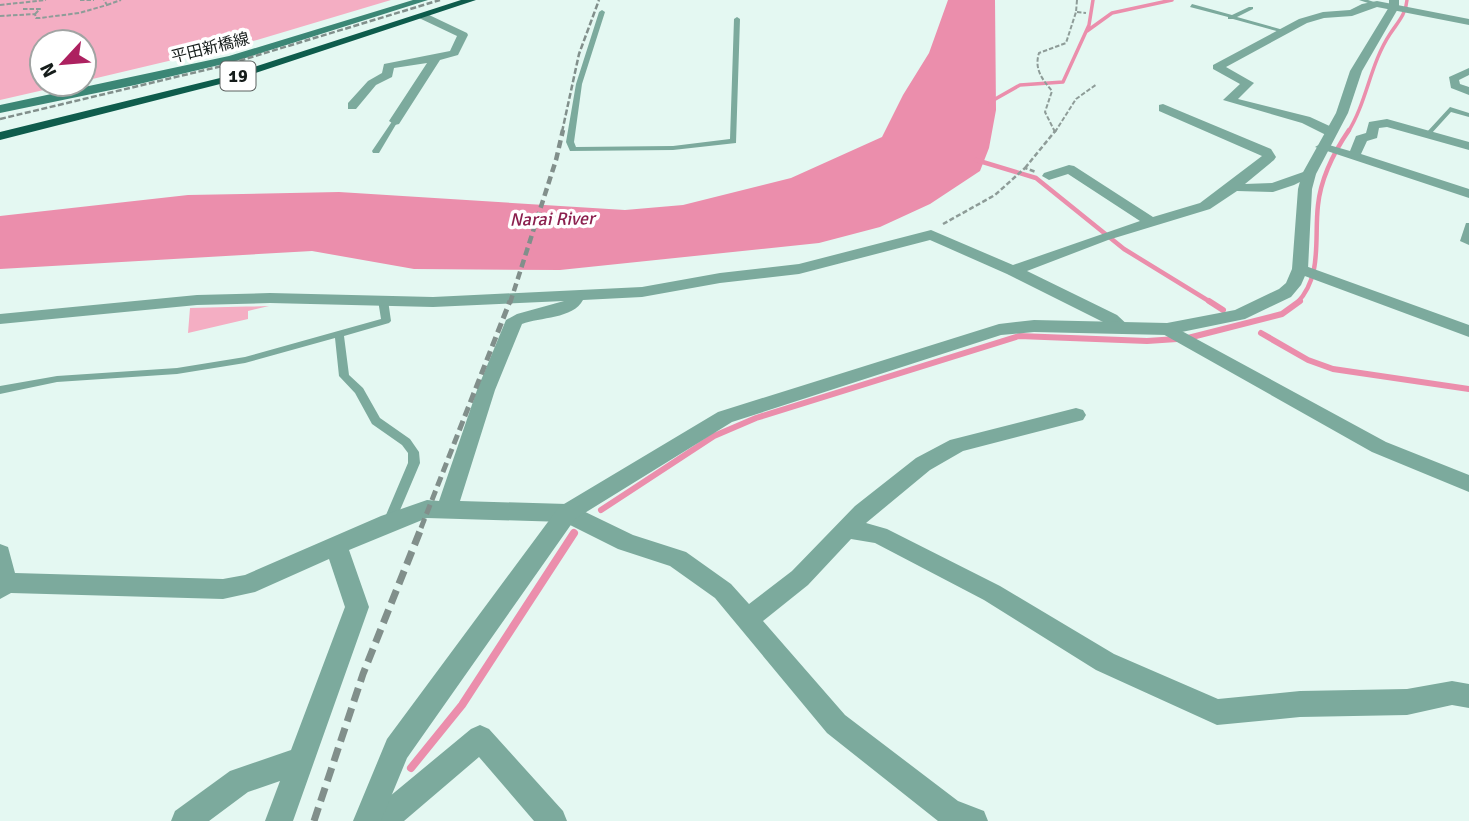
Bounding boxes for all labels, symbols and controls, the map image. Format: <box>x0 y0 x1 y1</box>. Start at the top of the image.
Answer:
north arrow <box>28 28 98 98</box>
street label: 平田新橋線 <box>169 29 251 67</box>
text: N <box>35 59 62 81</box>
road number: 19 <box>220 62 256 90</box>
water label: Narai River <box>509 207 597 231</box>

